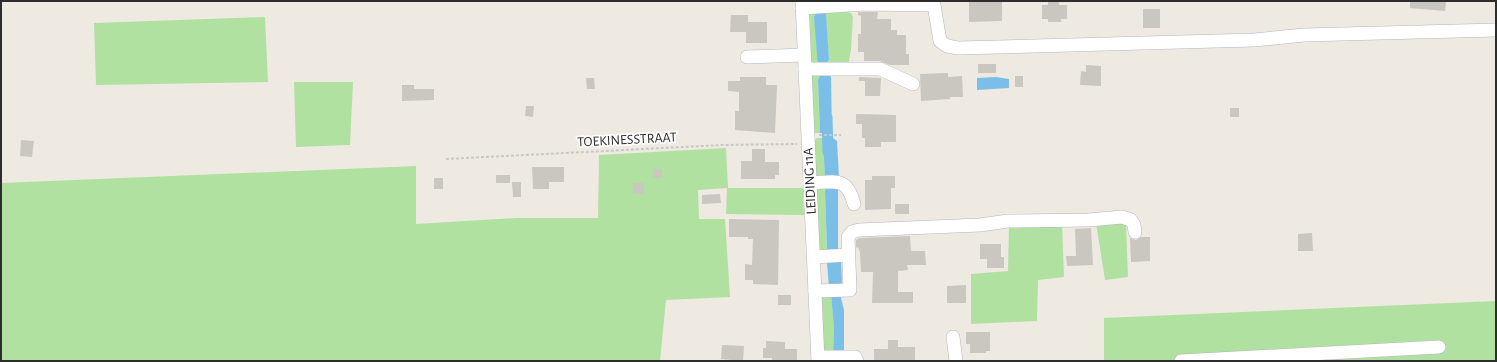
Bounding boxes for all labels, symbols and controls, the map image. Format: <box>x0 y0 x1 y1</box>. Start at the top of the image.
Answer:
street label: TOEKINESSTRAAT <box>577 130 677 150</box>
street label: LEIDING 11A <box>801 147 819 215</box>

